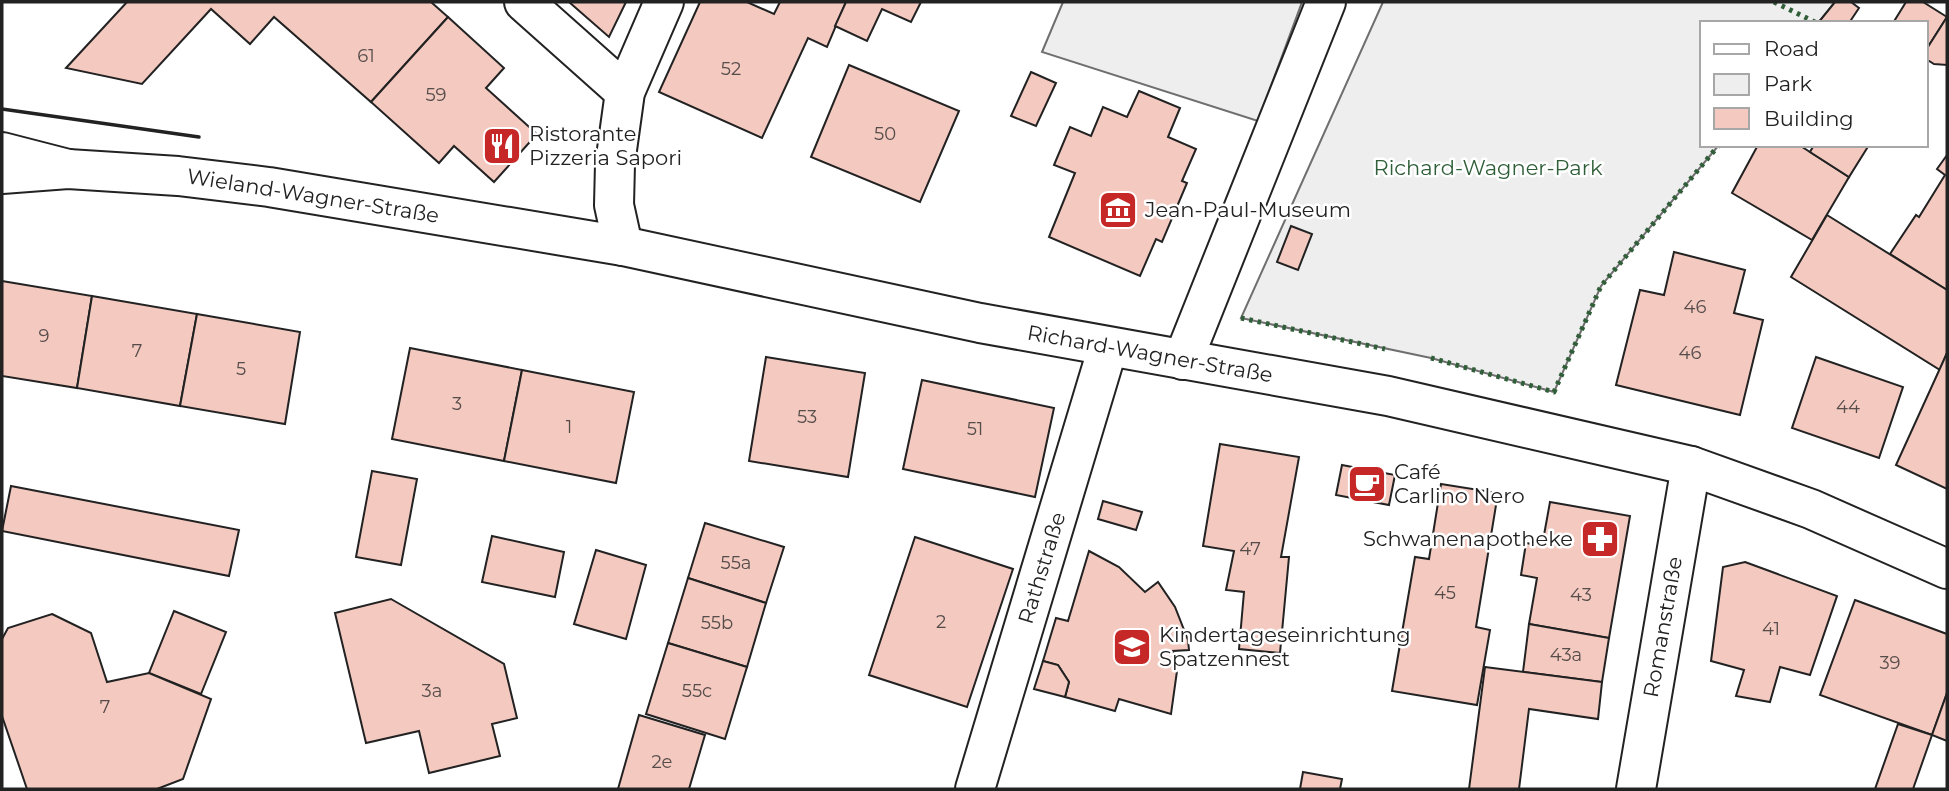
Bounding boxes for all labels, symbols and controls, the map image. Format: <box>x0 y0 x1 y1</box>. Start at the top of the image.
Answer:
legend <box>1700 21 1928 147</box>
text: Road <box>1764 36 1819 61</box>
house number: 61 <box>357 45 375 67</box>
house number: 52 <box>721 58 741 80</box>
text: Park <box>1764 71 1812 96</box>
house number: 59 <box>425 84 447 106</box>
text: Building <box>1764 106 1854 131</box>
place label: Ristorante Pizzeria Sapori <box>529 121 682 170</box>
house number: 50 <box>874 123 896 145</box>
restaurant icon: Ristorante Pizzeria Sapori <box>481 125 523 167</box>
park label: Richard-Wagner-Park <box>1373 155 1603 180</box>
street label: Wieland-Wagner-Straße <box>185 163 441 228</box>
museum icon: Jean-Paul-Museum <box>1097 189 1139 231</box>
place label: Jean-Paul-Museum <box>1144 197 1351 222</box>
house number: 46 <box>1684 296 1706 318</box>
street label: Richard-Wagner-Straße <box>1025 320 1275 387</box>
house number: 9 <box>39 325 50 347</box>
house number: 7 <box>132 340 142 362</box>
house number: 46 <box>1679 342 1701 364</box>
house number: 5 <box>236 358 246 380</box>
house number: 3 <box>452 393 462 415</box>
house number: 44 <box>1836 396 1860 418</box>
house number: 53 <box>797 406 817 428</box>
house number: 1 <box>566 416 572 438</box>
house number: 51 <box>967 418 983 440</box>
place label: Café Carlino Nero <box>1394 459 1525 508</box>
cafe icon: Café Carlino Nero <box>1346 463 1388 505</box>
street label: Rathstraße <box>1013 509 1070 627</box>
pharmacy icon: Schwanenapotheke <box>1579 518 1621 560</box>
place label: Schwanenapotheke <box>1363 526 1573 551</box>
house number: 47 <box>1239 538 1261 560</box>
house number: 55a <box>721 552 751 574</box>
street label: Romanstraße <box>1638 554 1687 699</box>
house number: 45 <box>1434 582 1456 604</box>
house number: 43 <box>1570 584 1592 606</box>
house number: 2 <box>936 611 946 633</box>
house number: 55b <box>701 612 733 634</box>
house number: 41 <box>1762 618 1780 640</box>
place label: Kindertageseinrichtung Spatzennest <box>1159 622 1411 671</box>
school or university icon: Kindertageseinrichtung Spatzennest <box>1111 626 1153 668</box>
house number: 43a <box>1550 644 1582 666</box>
house number: 39 <box>1879 652 1901 674</box>
house number: 3a <box>422 680 442 702</box>
house number: 55c <box>682 680 712 702</box>
house number: 7 <box>100 696 110 718</box>
house number: 2e <box>652 751 673 773</box>

